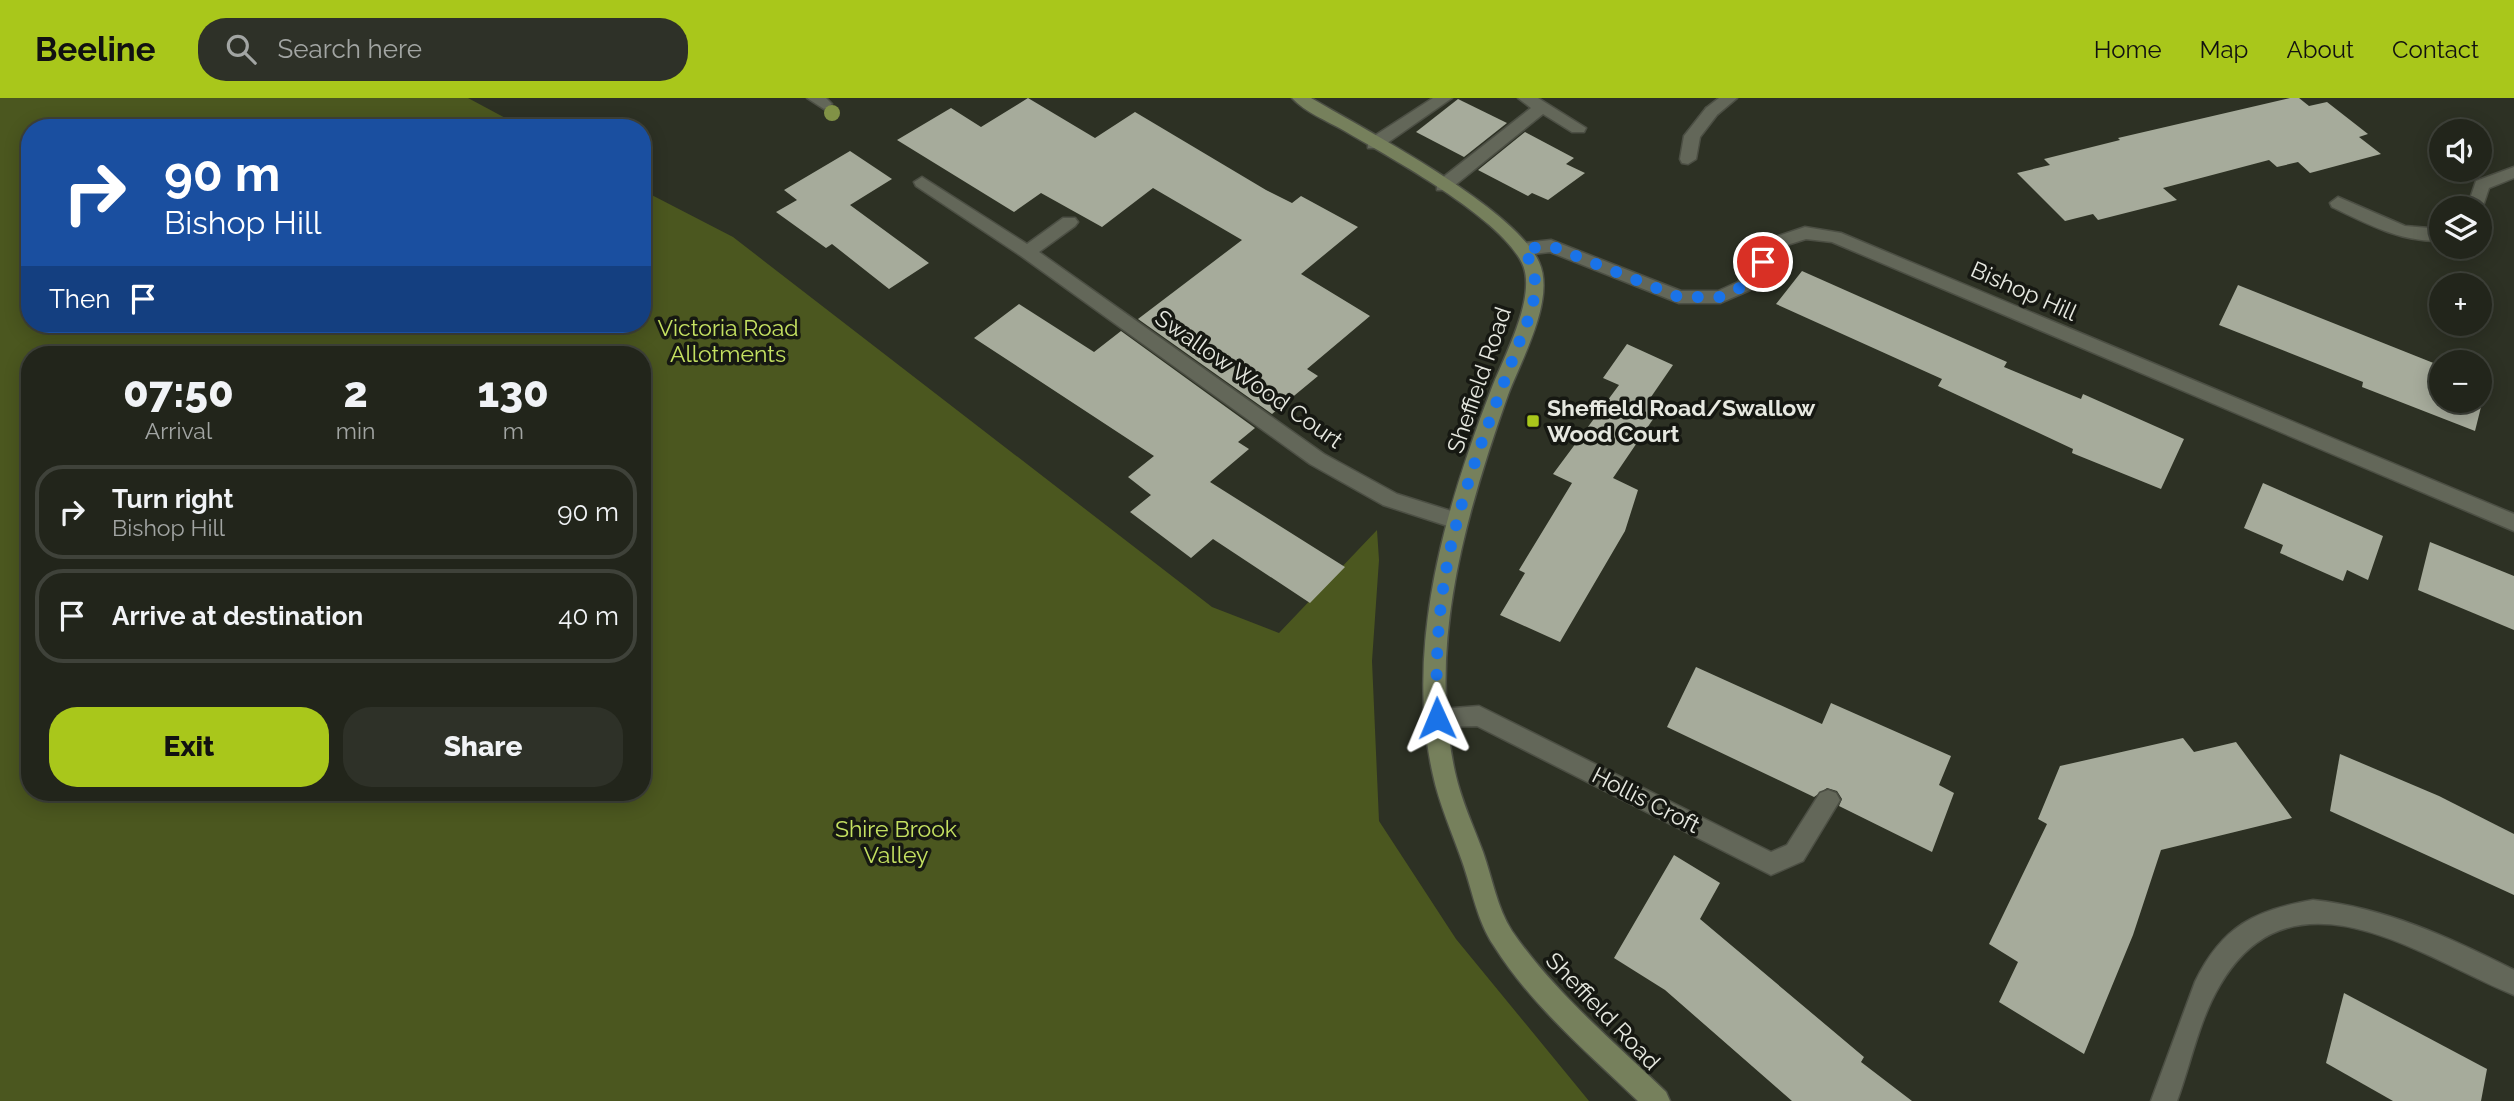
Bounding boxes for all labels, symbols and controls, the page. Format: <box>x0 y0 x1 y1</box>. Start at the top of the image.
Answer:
search box <box>198 18 688 81</box>
text: Beeline <box>35 30 156 69</box>
icon: search <box>222 30 260 68</box>
text: Search here <box>278 34 422 64</box>
text: Home <box>2094 35 2162 64</box>
text: Map <box>2200 35 2248 64</box>
text: About <box>2286 35 2354 64</box>
text: Contact <box>2392 35 2479 64</box>
map controls <box>2429 119 2492 413</box>
button: sound <box>2429 119 2492 182</box>
text: 90 m <box>164 145 280 202</box>
icon: right <box>49 147 140 238</box>
button: layers <box>2429 196 2492 259</box>
text: Bishop Hill <box>164 204 321 241</box>
pin <box>1733 232 1793 292</box>
icon: arrive <box>1744 243 1782 281</box>
street label: Bishop Hill <box>1967 255 2082 326</box>
button: + <box>2429 273 2492 336</box>
icon: arrive <box>124 280 162 318</box>
text: Then <box>49 284 110 314</box>
street label: Sheffield Road <box>1441 303 1516 456</box>
street label: Swallow Wood Court <box>1150 304 1348 454</box>
park label: Victoria Road Allotments <box>657 314 799 367</box>
button: − <box>2429 350 2492 413</box>
text: 07:50 <box>123 368 234 417</box>
text: 2 <box>343 368 368 417</box>
text: 130 <box>477 368 549 417</box>
place label: Sheffield Road/Swallow Wood Court <box>1547 394 1816 447</box>
marker: Sheffield Road/Swallow Wood Court <box>1525 413 1541 429</box>
text: Arrival <box>145 417 212 444</box>
text: min <box>336 417 375 444</box>
text: m <box>503 417 524 444</box>
text: Turn right <box>112 484 233 514</box>
icon: right <box>53 493 91 531</box>
text: 90 m <box>557 497 619 527</box>
text: Bishop Hill <box>112 514 225 541</box>
icon: arrive <box>53 597 91 635</box>
text: Arrive at destination <box>112 601 363 631</box>
text: 40 m <box>558 601 619 631</box>
position arrow <box>1400 681 1474 755</box>
button: Exit <box>49 707 329 787</box>
button: Share <box>343 707 623 787</box>
street label: Hollis Croft <box>1588 761 1705 838</box>
park label: Shire Brook Valley <box>835 815 957 868</box>
street label: Sheffield Road <box>1541 946 1666 1075</box>

